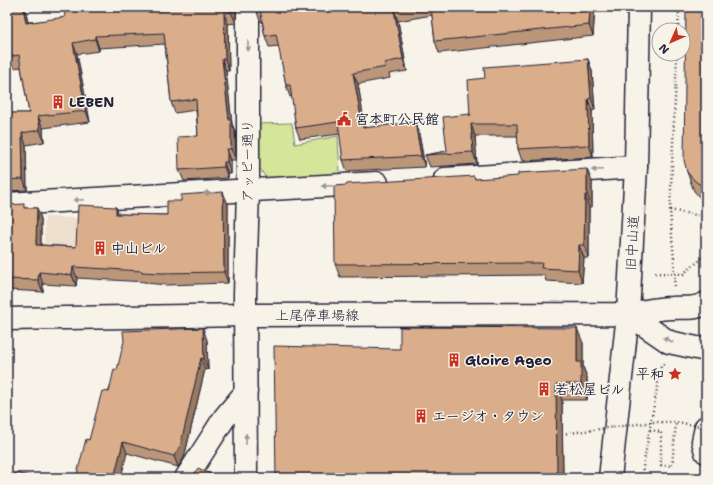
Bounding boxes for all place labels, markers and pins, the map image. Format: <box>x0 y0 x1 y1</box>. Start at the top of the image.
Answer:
place label: LEBEN <box>69 93 114 111</box>
building icon: LEBEN <box>50 94 66 110</box>
place label: 宮本町公民館 <box>355 110 439 128</box>
public building icon: 宮本町公民館 <box>336 111 352 127</box>
place label: 中山ビル <box>111 239 167 257</box>
building icon: 中山ビル <box>92 240 108 256</box>
place label: Gloire Ageo <box>465 351 552 369</box>
building icon: Gloire Ageo <box>446 352 462 368</box>
place label: 平和 <box>636 365 664 383</box>
place icon: 平和 <box>667 366 683 382</box>
place label: 若松屋ビル <box>555 380 625 398</box>
building icon: 若松屋ビル <box>536 381 552 397</box>
place label: エージオ・タウン <box>432 407 544 425</box>
building icon: エージオ・タウン <box>413 408 429 424</box>

